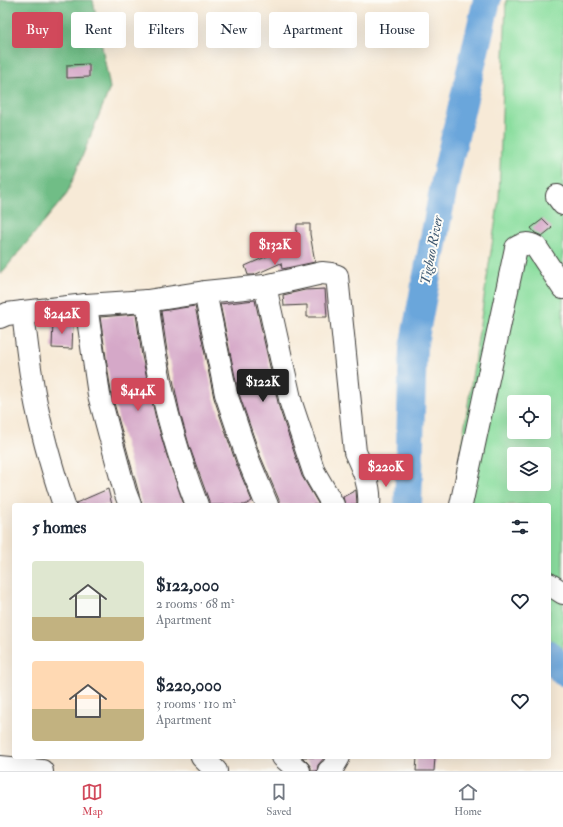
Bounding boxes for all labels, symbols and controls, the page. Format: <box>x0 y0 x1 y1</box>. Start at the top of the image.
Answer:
chip: Buy <box>12 12 63 48</box>
chip: Rent <box>71 12 126 48</box>
chip: Filters <box>134 12 198 48</box>
chip: New <box>206 12 261 48</box>
chip: Apartment <box>269 12 357 48</box>
chip: House <box>365 12 429 48</box>
water label: Tigbao River <box>417 214 447 286</box>
pin: $132K <box>247 232 303 266</box>
text: $132K <box>259 237 291 253</box>
pin: $242K <box>34 301 90 335</box>
text: $242K <box>44 306 80 322</box>
pin: $122K <box>235 369 291 403</box>
text: $122K <box>246 374 280 390</box>
pin: $414K <box>110 378 166 412</box>
text: $414K <box>120 383 156 399</box>
map controls <box>507 395 551 491</box>
button: locate <box>507 395 551 439</box>
button: layers <box>507 447 551 491</box>
pin: $220K <box>358 454 414 488</box>
text: $220K <box>368 459 404 475</box>
icon: filters <box>509 516 531 538</box>
text: 5 homes <box>32 517 86 538</box>
text: $122,000 <box>156 575 219 596</box>
icon: home <box>64 577 112 625</box>
icon: heart <box>509 590 531 612</box>
text: 2 rooms · 68 m² <box>156 596 234 612</box>
text: Apartment <box>156 612 212 628</box>
text: $220,000 <box>156 675 222 696</box>
icon: home <box>64 677 112 725</box>
icon: heart <box>509 690 531 712</box>
text: 3 rooms · 110 m² <box>156 696 236 712</box>
text: Apartment <box>156 712 212 728</box>
tab: Map <box>81 781 103 818</box>
tab: Saved <box>266 781 291 818</box>
tab: Home <box>454 781 482 818</box>

